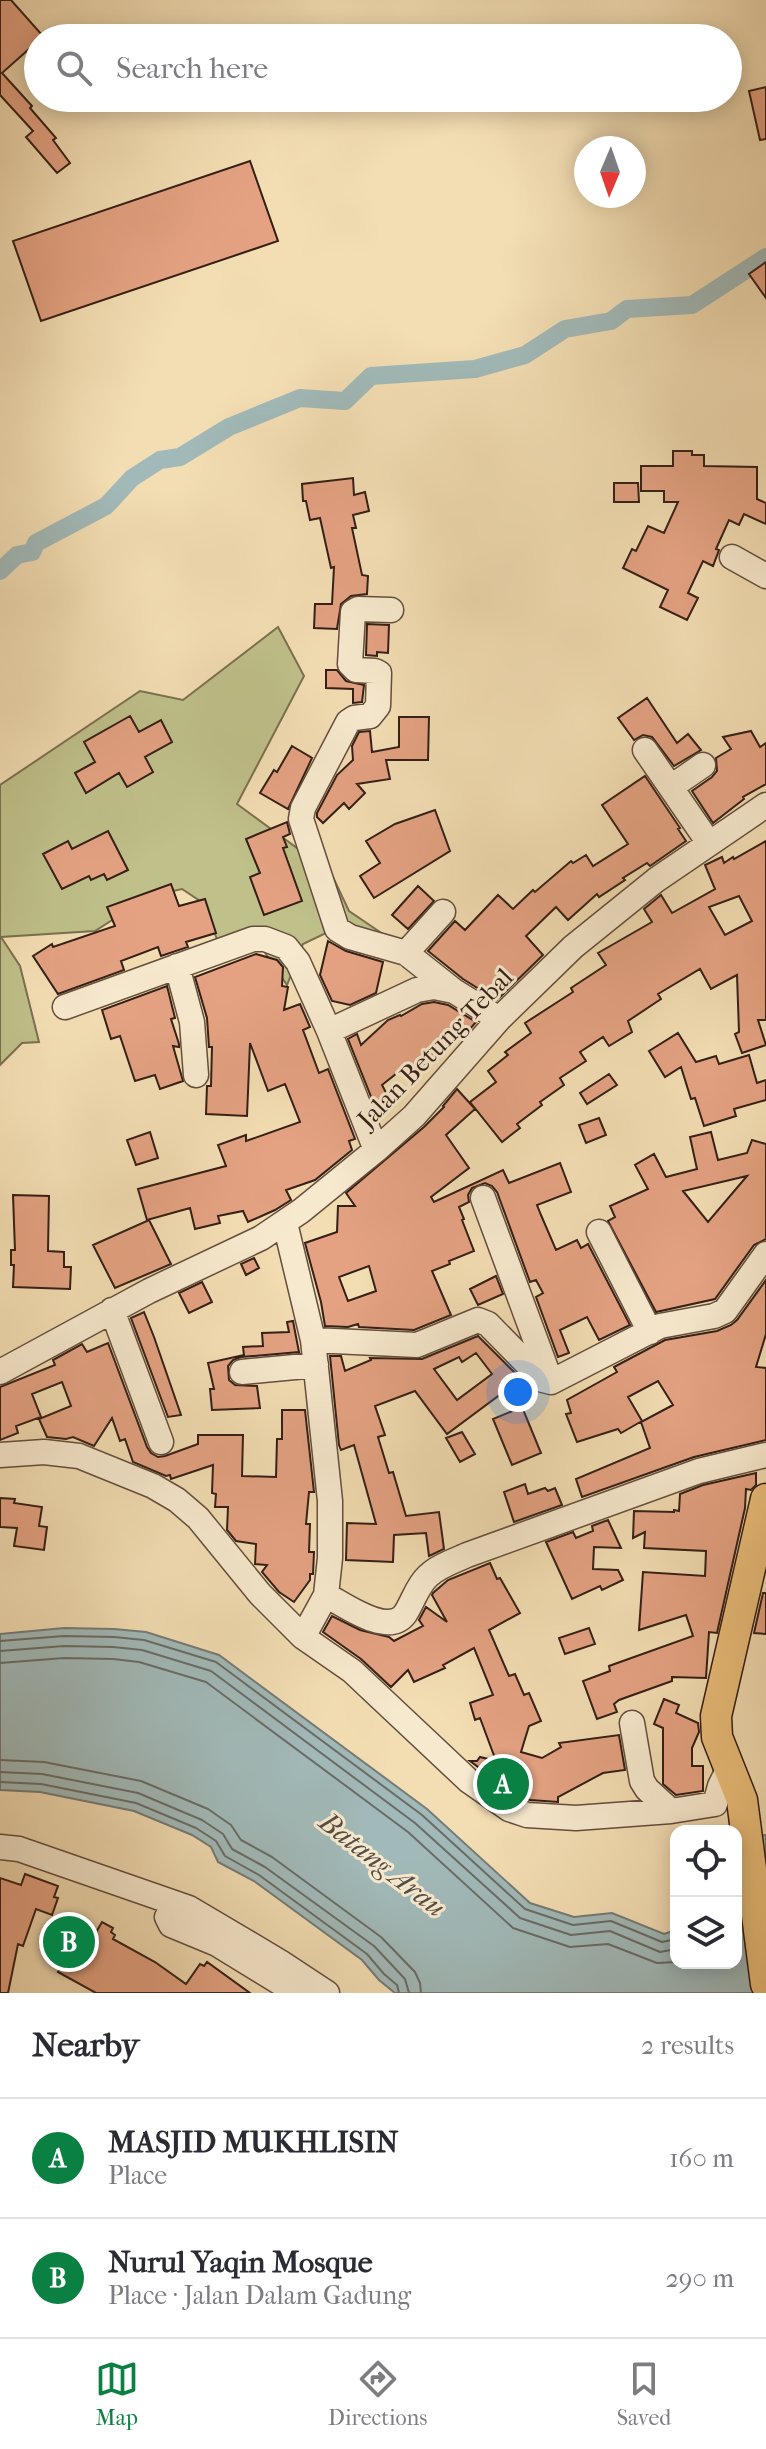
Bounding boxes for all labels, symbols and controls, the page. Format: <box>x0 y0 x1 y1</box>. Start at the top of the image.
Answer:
search box <box>24 24 742 112</box>
icon: search <box>52 46 96 90</box>
text: Search here <box>116 51 268 86</box>
north arrow <box>574 136 646 208</box>
street label: Jalan Betung Tebal <box>350 962 520 1136</box>
your location <box>498 1372 538 1412</box>
pin: A <box>477 1754 529 1814</box>
water label: Batang Arau <box>312 1804 452 1924</box>
map controls <box>670 1825 742 1969</box>
button: locate <box>670 1825 742 1897</box>
button: layers <box>670 1897 742 1969</box>
pin: B <box>43 1912 95 1972</box>
text: Nearby <box>32 2025 139 2065</box>
text: 2 results <box>641 2030 734 2061</box>
text: MASJID MUKHLISIN <box>108 2125 399 2160</box>
text: A <box>50 2143 66 2174</box>
text: 160 m <box>669 2143 734 2174</box>
text: Place <box>108 2160 167 2191</box>
text: Nurul Yaqin Mosque <box>108 2245 373 2280</box>
text: B <box>50 2263 66 2294</box>
text: 290 m <box>665 2263 734 2294</box>
text: Place · Jalan Dalam Gadung <box>108 2280 411 2311</box>
tab: Map <box>95 2357 139 2431</box>
tab: Directions <box>328 2357 427 2431</box>
tab: Saved <box>617 2357 671 2431</box>

